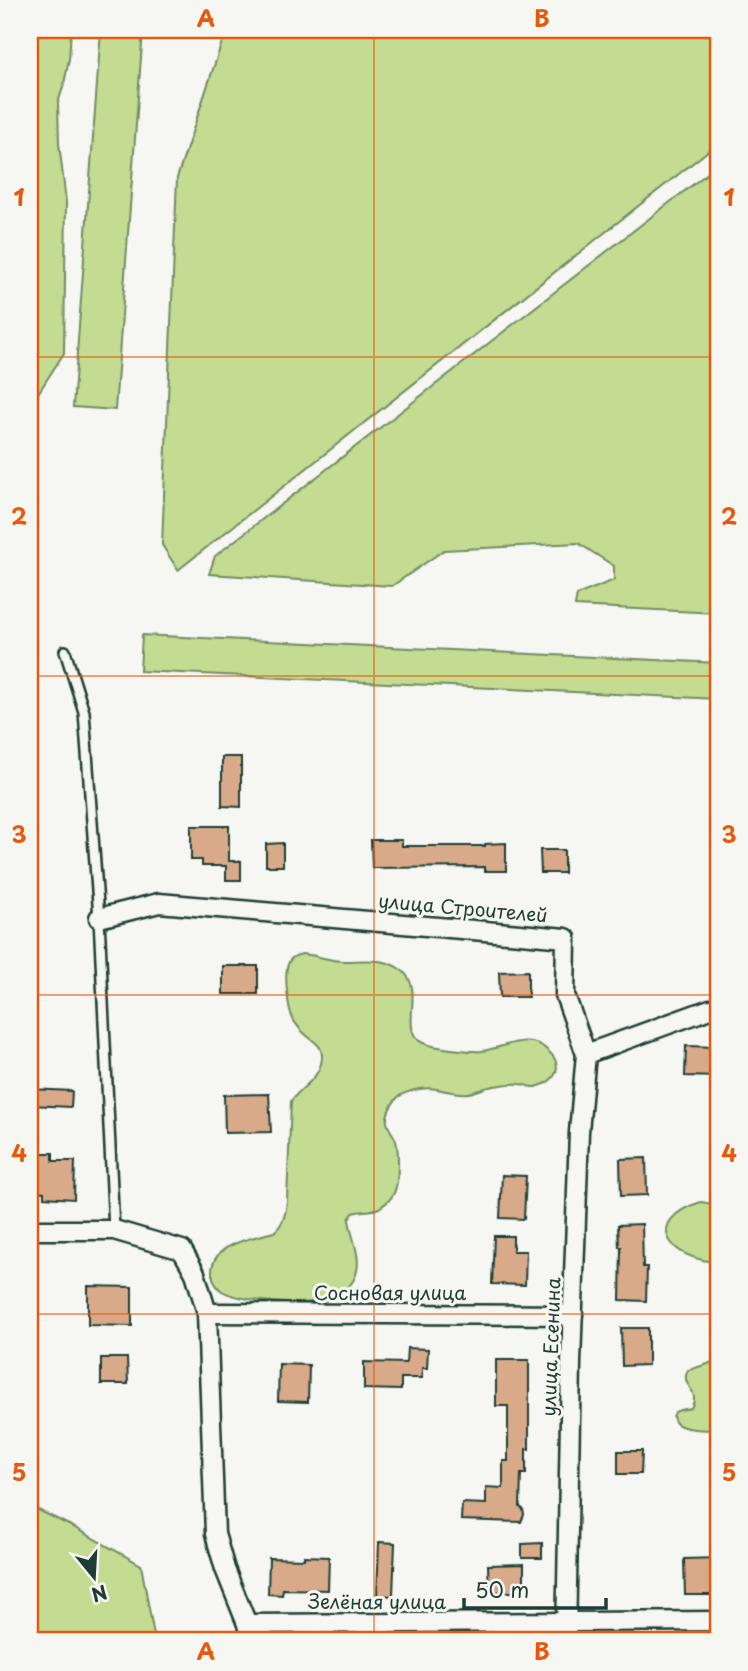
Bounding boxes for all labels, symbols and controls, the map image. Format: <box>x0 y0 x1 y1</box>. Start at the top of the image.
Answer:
text: A <box>197 0 215 35</box>
text: B <box>534 0 550 35</box>
text: 1 <box>14 179 25 214</box>
text: 1 <box>724 179 735 214</box>
text: 2 <box>11 498 27 533</box>
text: 2 <box>721 498 737 533</box>
text: 3 <box>11 816 27 851</box>
text: 3 <box>721 816 737 851</box>
street label: улица Строителей <box>377 886 549 928</box>
text: 4 <box>11 1135 27 1170</box>
text: 4 <box>721 1135 737 1170</box>
street label: улица Есенина <box>534 1277 566 1417</box>
street label: Сосновая улица <box>314 1278 466 1306</box>
text: 5 <box>12 1454 26 1489</box>
text: 5 <box>722 1454 736 1489</box>
north arrow <box>60 1542 130 1612</box>
scale bar <box>464 1566 606 1610</box>
text: 50 m <box>475 1573 529 1605</box>
text: N <box>88 1578 111 1610</box>
street label: Зелёная улица <box>308 1587 446 1615</box>
text: A <box>197 1633 215 1668</box>
text: B <box>534 1633 550 1668</box>

